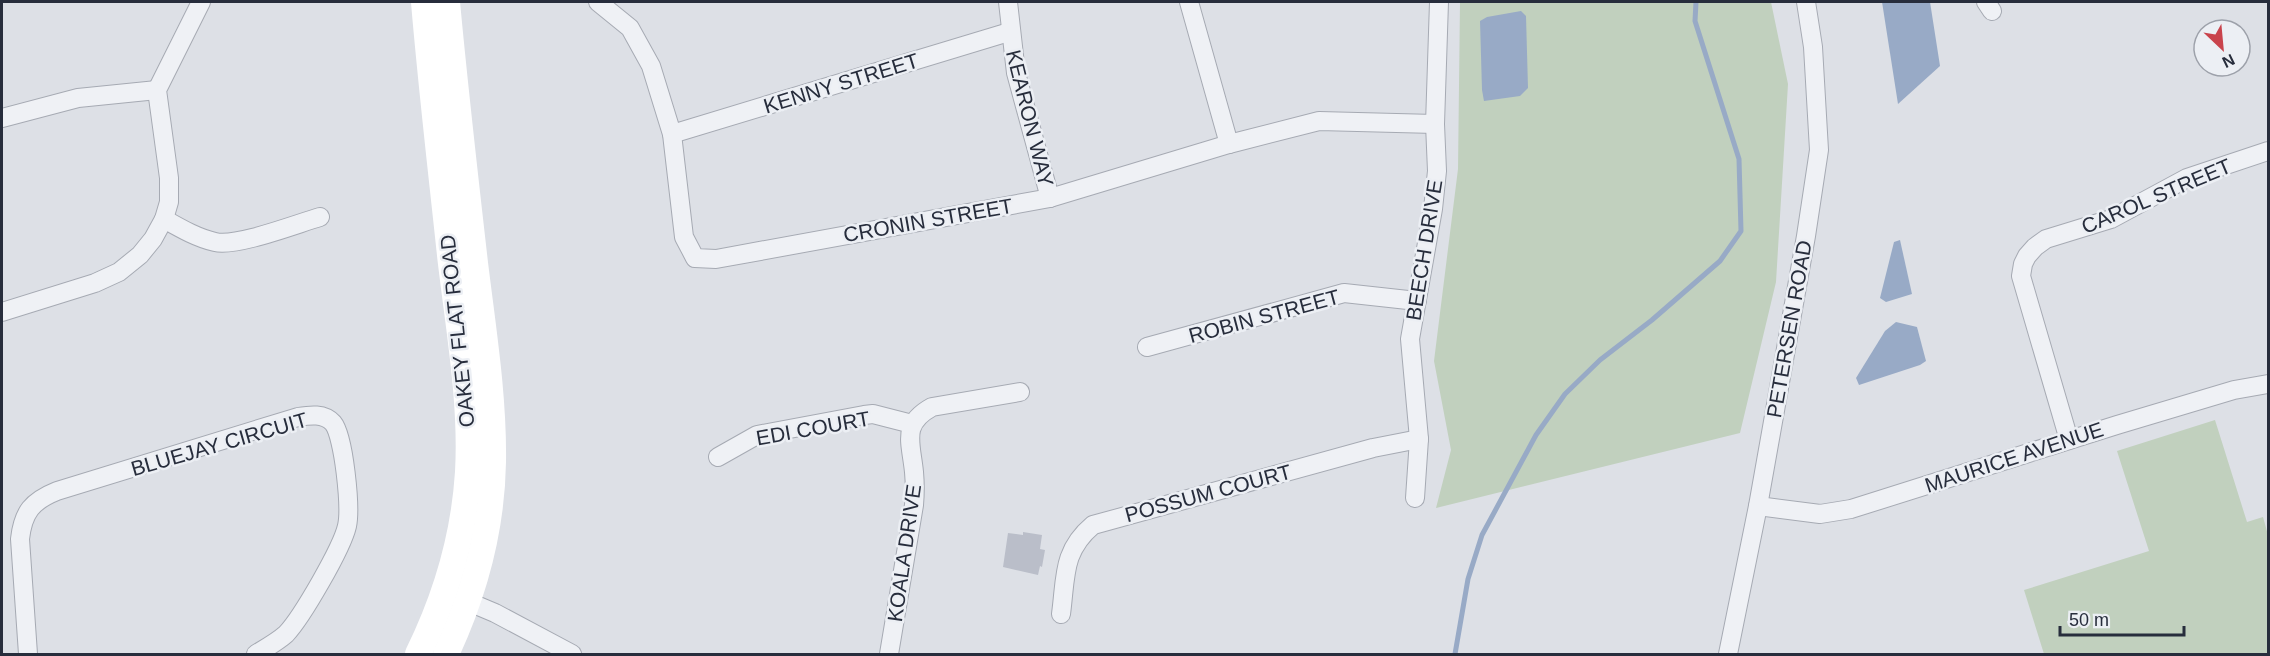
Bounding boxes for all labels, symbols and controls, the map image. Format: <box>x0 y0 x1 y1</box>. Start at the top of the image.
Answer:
north arrow <box>2192 18 2252 78</box>
street label: KEARON WAY <box>1002 47 1058 189</box>
street label: KENNY STREET <box>761 48 921 117</box>
text: N <box>2219 51 2237 71</box>
street label: CAROL STREET <box>2078 154 2234 238</box>
street label: BEECH DRIVE <box>1402 178 1446 322</box>
street label: CRONIN STREET <box>842 194 1015 246</box>
street label: OAKEY FLAT ROAD <box>435 233 479 429</box>
street label: PETERSEN ROAD <box>1762 239 1816 419</box>
street label: ROBIN STREET <box>1186 285 1342 347</box>
street label: EDI COURT <box>754 407 872 449</box>
street label: BLUEJAY CIRCUIT <box>128 408 310 480</box>
street label: MAURICE AVENUE <box>1922 417 2106 497</box>
street label: POSSUM COURT <box>1122 460 1294 526</box>
street label: KOALA DRIVE <box>883 483 925 623</box>
scale bar <box>2060 599 2184 637</box>
text: 50 m <box>2069 610 2109 630</box>

